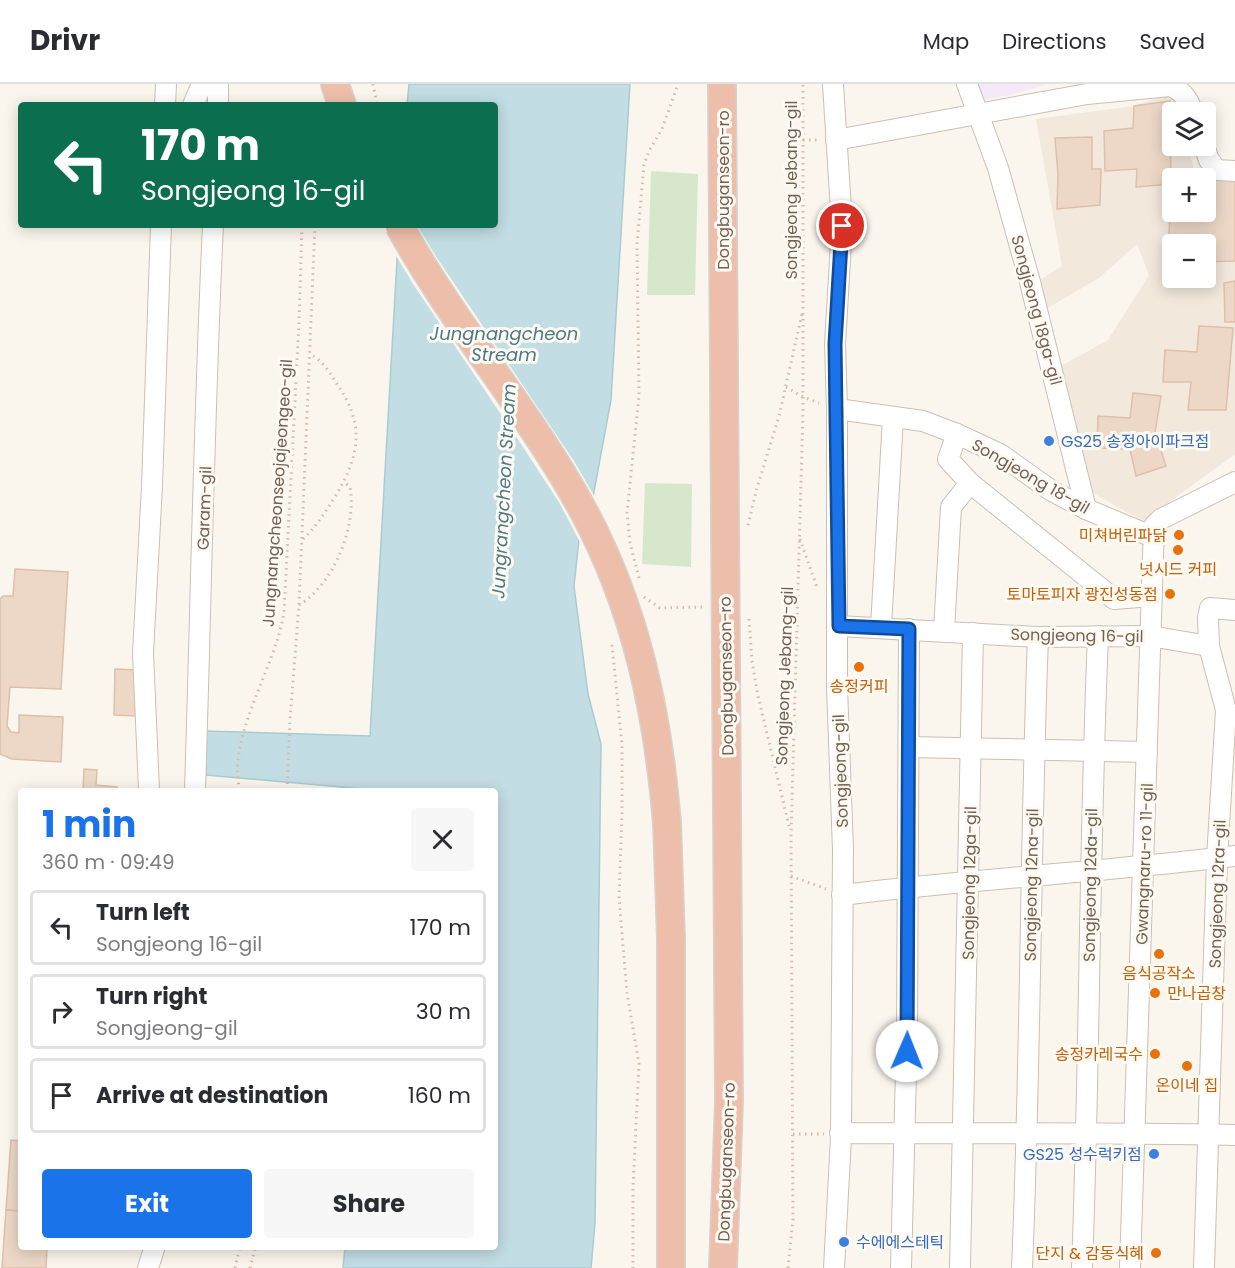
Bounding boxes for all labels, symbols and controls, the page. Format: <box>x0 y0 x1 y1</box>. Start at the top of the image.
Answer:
text: Drivr <box>30 21 100 60</box>
text: Map <box>923 27 969 56</box>
text: Directions <box>1002 27 1106 56</box>
text: Saved <box>1139 27 1205 56</box>
street label: Songjeong Jebang-gil <box>780 101 803 279</box>
map controls <box>1162 102 1216 288</box>
button: layers <box>1162 102 1216 156</box>
street label: Dongbuganseon-ro <box>712 110 735 270</box>
text: 170 m <box>141 116 260 175</box>
icon: left <box>42 126 120 204</box>
button: + <box>1162 168 1216 222</box>
text: Songjeong 16-gil <box>141 172 365 209</box>
pin <box>816 200 867 251</box>
icon: arrive <box>825 209 858 242</box>
street label: Songjeong 18ga-gil <box>1005 233 1068 388</box>
button: − <box>1162 234 1216 288</box>
water label: Jungnangcheon Stream <box>430 321 578 367</box>
street label: Jungnangcheonseojajeongeo-gil <box>257 358 298 628</box>
water label: Jungrangcheon Stream <box>485 383 522 599</box>
place label: GS25 송정아이파크점 <box>1061 430 1209 453</box>
street label: Songjeong 18-gil <box>967 433 1094 520</box>
marker: GS25 송정아이파크점 <box>1042 434 1056 448</box>
street label: Garam-gil <box>192 466 217 550</box>
place label: 미쳐버린파닭 <box>1079 524 1167 547</box>
marker: 미쳐버린파닭 <box>1172 528 1186 542</box>
marker: 넛시드 커피 <box>1171 543 1185 557</box>
place label: 넛시드 커피 <box>1139 558 1217 581</box>
place label: 토마토피자 광진성동점 <box>1007 583 1158 606</box>
street label: Songjeong Jebang-gil <box>770 586 799 766</box>
marker: 토마토피자 광진성동점 <box>1163 587 1177 601</box>
street label: Dongbuganseon-ro <box>714 596 739 756</box>
street label: Songjeong 16-gil <box>1010 623 1144 648</box>
marker: 송정커피 <box>852 660 866 674</box>
place label: 송정커피 <box>830 675 888 698</box>
street label: Songjeong-gil <box>827 714 854 828</box>
street label: Gwangnaru-ro 11-gil <box>1130 783 1159 945</box>
text: 1 min <box>42 799 136 850</box>
street label: Songjeong 12ga-gil <box>957 806 982 960</box>
button: close <box>411 808 474 871</box>
street label: Songjeong 12na-gil <box>1019 808 1044 962</box>
street label: Songjeong 12da-gil <box>1078 808 1103 962</box>
street label: Songjeong 12ra-gil <box>1203 819 1232 969</box>
text: 360 m · 09:49 <box>42 848 175 876</box>
text: Turn left <box>96 897 190 928</box>
icon: left <box>45 911 78 944</box>
text: 170 m <box>410 912 471 943</box>
text: Songjeong 16-gil <box>96 930 262 958</box>
marker: 음식공작소 <box>1152 947 1166 961</box>
place label: 음식공작소 <box>1122 962 1196 985</box>
text: Turn right <box>96 981 207 1012</box>
place label: 만나곱창 <box>1167 982 1226 1005</box>
marker: 만나곱창 <box>1148 986 1162 1000</box>
icon: right <box>45 995 78 1028</box>
text: 30 m <box>416 996 471 1027</box>
text: Songjeong-gil <box>96 1014 238 1042</box>
position arrow <box>875 1019 939 1083</box>
place label: 송정카레국수 <box>1055 1043 1143 1066</box>
marker: 송정카레국수 <box>1148 1047 1162 1061</box>
marker: 온이네 집 <box>1180 1059 1194 1073</box>
place label: 온이네 집 <box>1155 1074 1219 1097</box>
icon: arrive <box>45 1079 78 1112</box>
text: Arrive at destination <box>96 1080 328 1111</box>
text: 160 m <box>408 1080 471 1111</box>
street label: Dongbuganseon-ro <box>712 1082 741 1242</box>
place label: GS25 성수럭키점 <box>1023 1143 1142 1166</box>
marker: GS25 성수럭키점 <box>1147 1147 1161 1161</box>
button: Exit <box>42 1169 252 1238</box>
button: Share <box>264 1169 474 1238</box>
place label: 수에에스테틱 <box>856 1231 944 1254</box>
marker: 수에에스테틱 <box>837 1235 851 1249</box>
place label: 단지 & 감동식혜 <box>1035 1242 1144 1265</box>
marker: 단지 & 감동식혜 <box>1149 1246 1163 1260</box>

